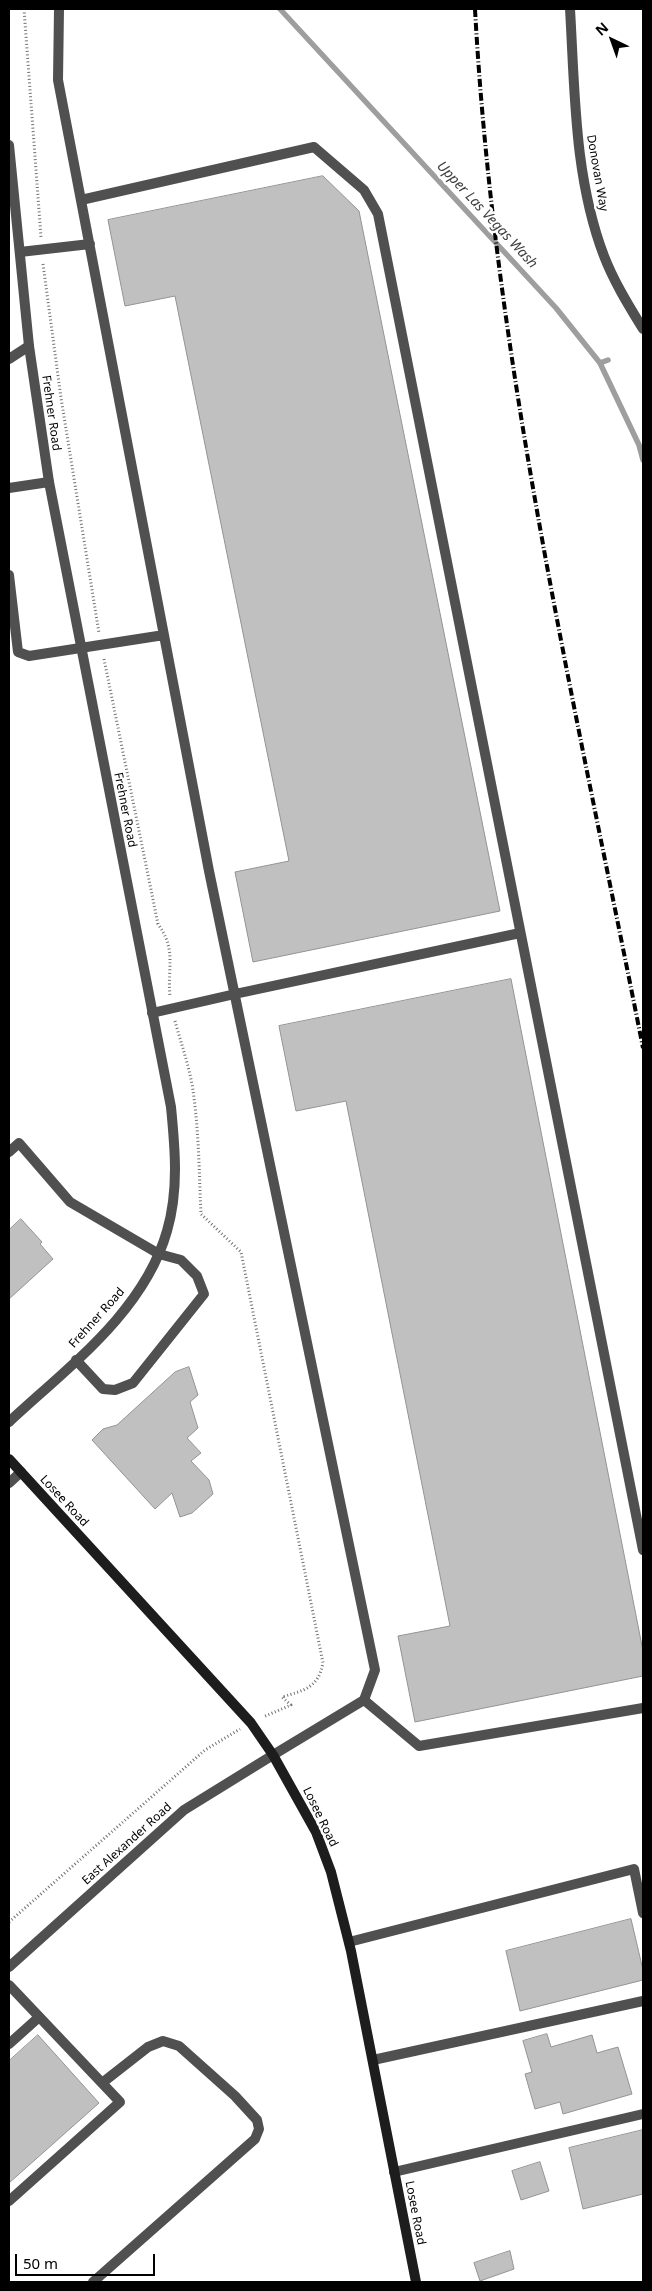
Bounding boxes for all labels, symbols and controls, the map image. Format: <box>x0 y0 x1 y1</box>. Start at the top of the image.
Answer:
north arrow <box>587 15 637 65</box>
text: N <box>591 18 612 39</box>
street label: Donovan Way <box>583 134 611 212</box>
water label: Upper Las Vegas Wash <box>433 158 541 272</box>
street label: Frehner Road <box>39 374 63 452</box>
street label: Frehner Road <box>111 771 139 849</box>
street label: Frehner Road <box>66 1285 128 1351</box>
street label: Losee Road <box>37 1472 91 1530</box>
street label: Losee Road <box>299 1785 341 1849</box>
street label: East Alexander Road <box>79 1800 175 1888</box>
street label: Losee Road <box>402 2180 428 2246</box>
scale bar <box>18 2244 158 2276</box>
text: 50 m <box>23 2253 58 2273</box>

